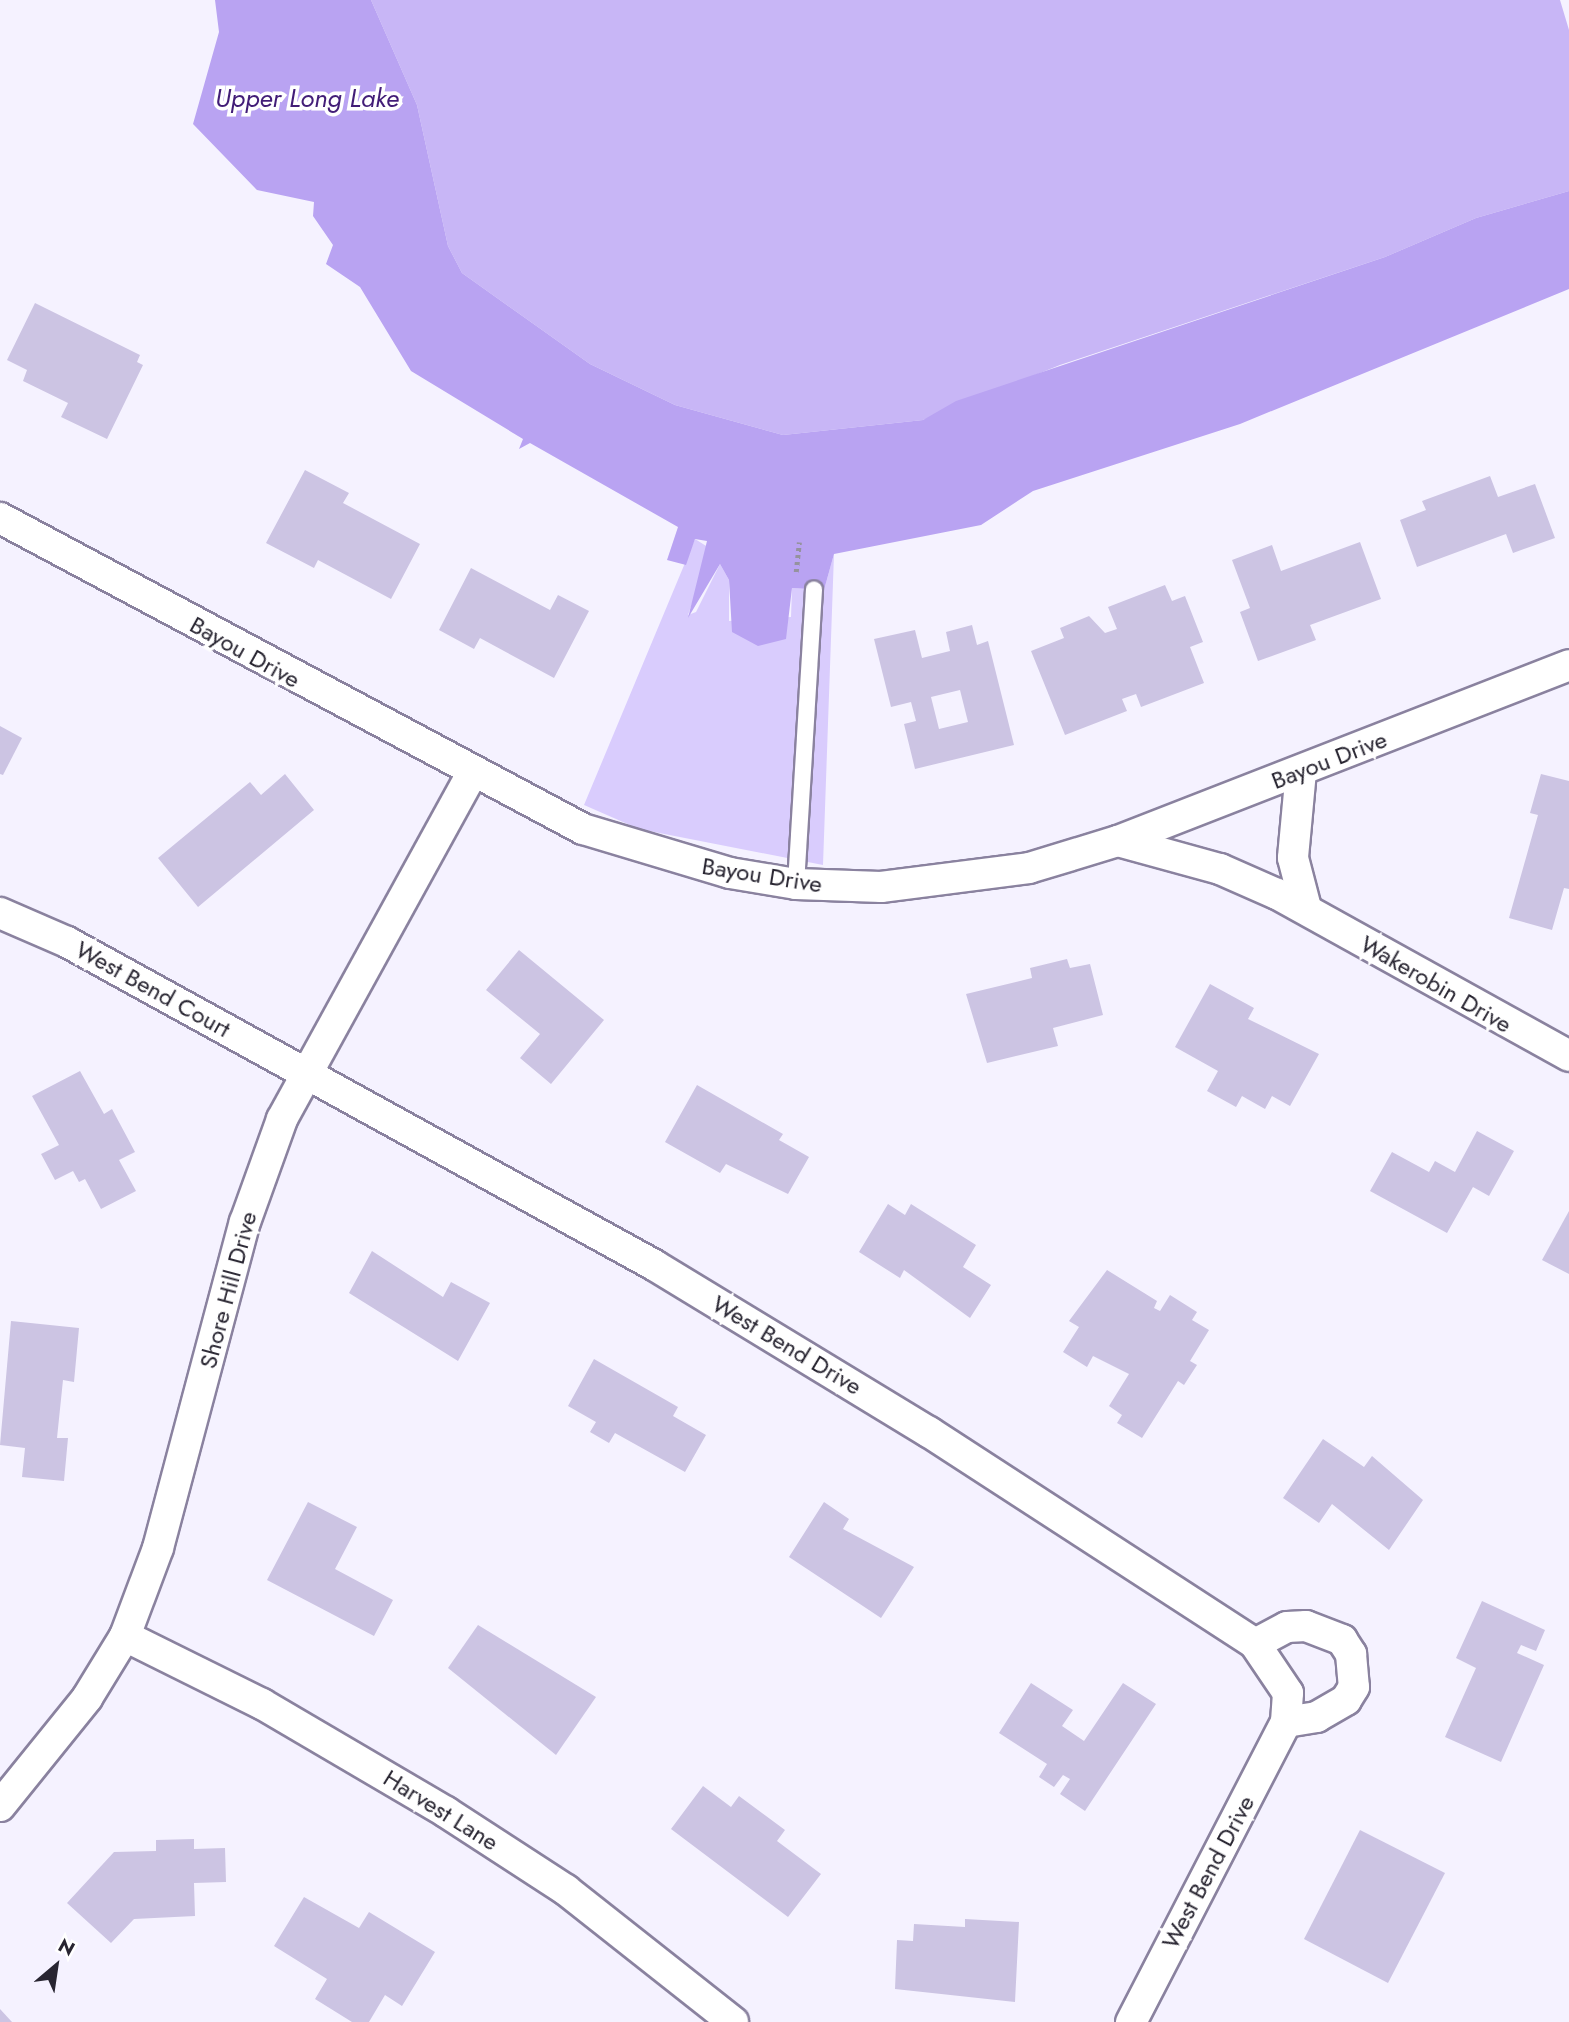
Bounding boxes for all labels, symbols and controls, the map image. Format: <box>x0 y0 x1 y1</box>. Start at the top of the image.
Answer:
water label: Upper Long Lake <box>215 83 399 115</box>
street label: Bayou Drive <box>185 610 305 694</box>
street label: Bayou Drive <box>1267 725 1391 795</box>
street label: Bayou Drive <box>700 851 824 899</box>
street label: Wakerobin Drive <box>1355 929 1517 1039</box>
street label: West Bend Court <box>71 935 235 1043</box>
street label: Shore Hill Drive <box>193 1208 263 1372</box>
street label: West Bend Drive <box>707 1289 867 1401</box>
street label: Harvest Lane <box>378 1763 504 1857</box>
street label: West Bend Drive <box>1156 1790 1260 1954</box>
north arrow <box>21 1931 91 2001</box>
text: N <box>53 1932 80 1963</box>

